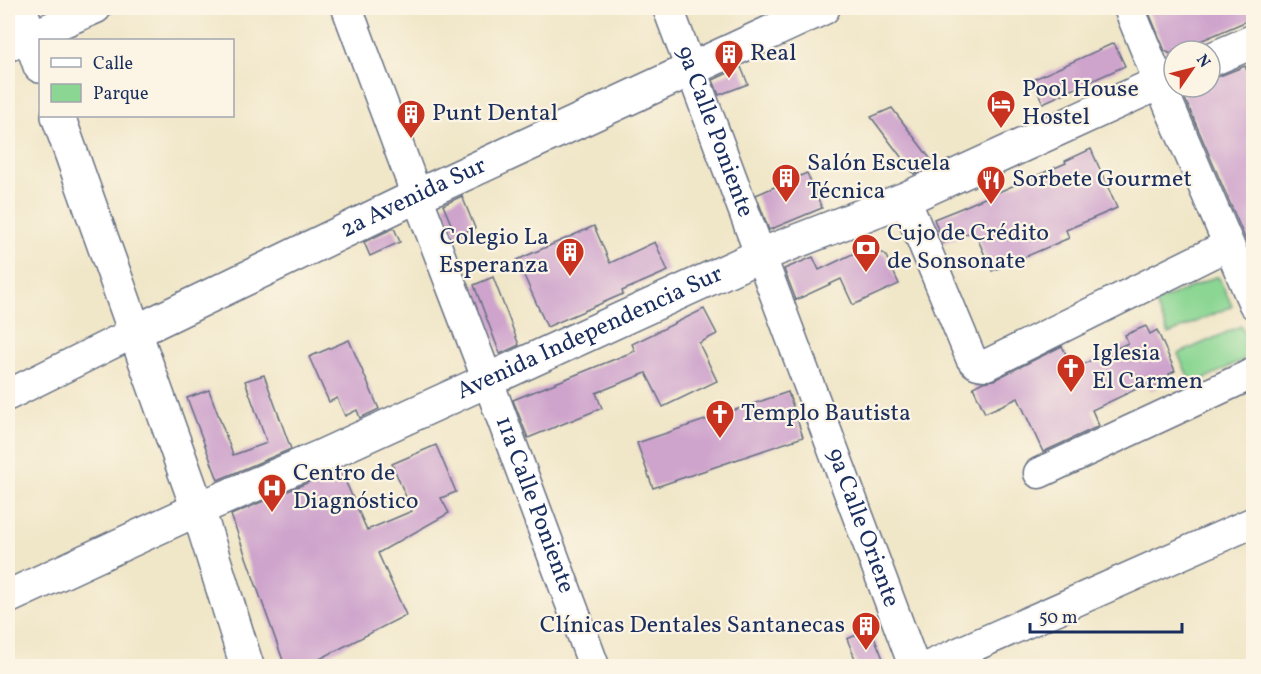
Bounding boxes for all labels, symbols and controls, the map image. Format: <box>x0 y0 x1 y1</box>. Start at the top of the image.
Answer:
place label: Real <box>750 37 796 71</box>
building icon: Real <box>713 38 745 80</box>
legend <box>39 39 234 117</box>
north arrow <box>1162 39 1222 99</box>
street label: 9a Calle Poniente <box>667 41 762 222</box>
text: N <box>1190 50 1215 73</box>
text: Calle <box>93 52 133 77</box>
place label: Pool House Hostel <box>1022 73 1139 135</box>
text: Parque <box>93 82 148 107</box>
hotel icon: Pool House Hostel <box>985 88 1017 130</box>
place label: Punt Dental <box>432 97 558 131</box>
building icon: Punt Dental <box>395 98 427 140</box>
place label: Salón Escuela Técnica <box>807 147 951 209</box>
street label: 2a Avenida Sur <box>335 149 492 247</box>
building icon: Salón Escuela Técnica <box>770 162 802 204</box>
place label: Sorbete Gourmet <box>1012 163 1192 197</box>
restaurant icon: Sorbete Gourmet <box>975 164 1007 206</box>
place label: Cujo de Crédito de Sonsonate <box>887 217 1049 279</box>
place label: Colegio La Esperanza <box>439 221 549 283</box>
bank icon: Cujo de Crédito de Sonsonate <box>850 232 882 274</box>
building icon: Colegio La Esperanza <box>554 236 586 278</box>
street label: Avenida Independencia Sur <box>451 258 729 409</box>
place label: Iglesia El Carmen <box>1092 337 1203 399</box>
church icon: Iglesia El Carmen <box>1055 352 1087 394</box>
place label: Templo Bautista <box>741 397 911 431</box>
church icon: Templo Bautista <box>704 398 736 440</box>
street label: 11a Calle Poniente <box>486 412 583 598</box>
street label: 9a Calle Oriente <box>817 443 908 612</box>
place label: Centro de Diagnóstico <box>293 457 418 519</box>
hospital icon: Centro de Diagnóstico <box>256 472 288 514</box>
scale bar <box>1030 596 1182 634</box>
text: 50 m <box>1039 606 1078 631</box>
place label: Clínicas Dentales Santanecas <box>540 609 845 643</box>
building icon: Clínicas Dentales Santanecas <box>850 610 882 652</box>

